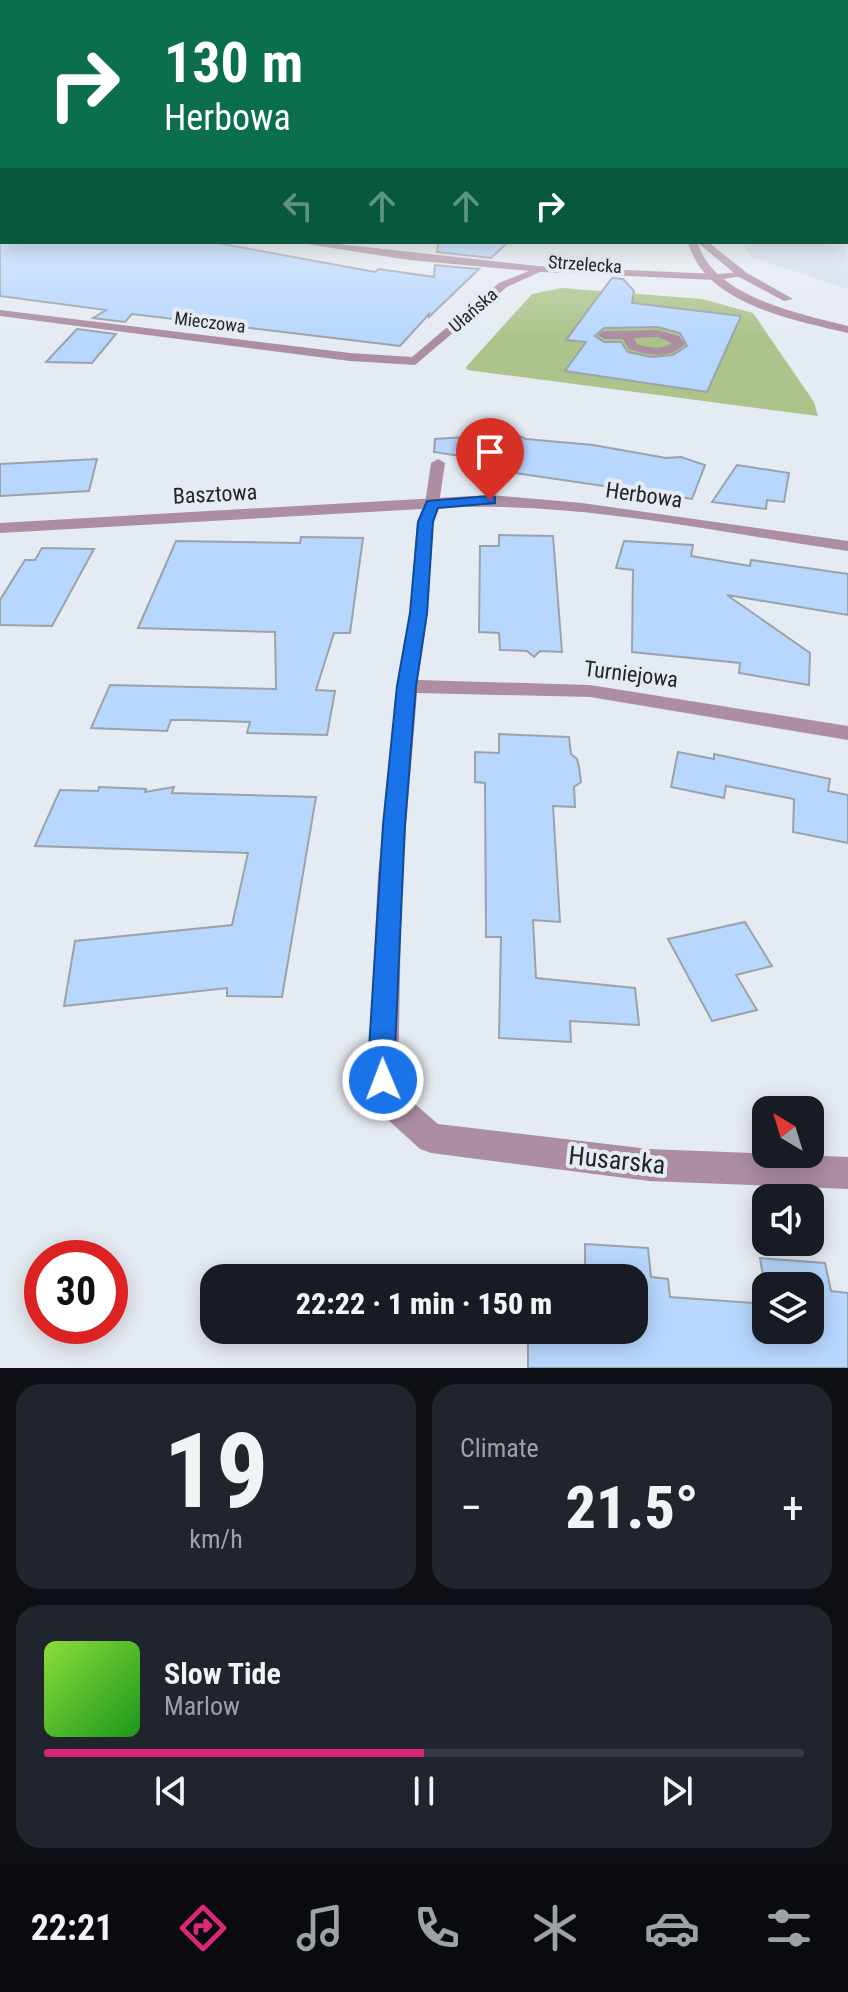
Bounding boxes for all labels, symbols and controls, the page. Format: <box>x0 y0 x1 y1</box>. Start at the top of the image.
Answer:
text: 130 m <box>164 30 303 96</box>
icon: right <box>32 32 136 136</box>
text: Herbowa <box>164 97 291 139</box>
icon: left <box>276 184 320 228</box>
icon: ahead <box>360 184 404 228</box>
icon: ahead <box>444 184 488 228</box>
icon: right <box>528 184 572 228</box>
street label: Strzelecka <box>547 251 623 277</box>
street label: Ułańska <box>445 283 501 337</box>
street label: Mieczowa <box>173 307 247 337</box>
pin <box>456 418 524 500</box>
icon: arrive <box>468 430 512 474</box>
street label: Herbowa <box>604 477 684 513</box>
street label: Basztowa <box>172 479 258 509</box>
street label: Turniejowa <box>583 656 679 692</box>
position arrow <box>341 1038 425 1122</box>
north arrow <box>752 1096 824 1168</box>
map controls <box>752 1096 824 1344</box>
street label: Husarska <box>567 1140 667 1180</box>
button: sound <box>752 1184 824 1256</box>
speed limit sign: 30 <box>24 1240 128 1344</box>
button: layers <box>752 1272 824 1344</box>
text: 22:22 · 1 min · 150 m <box>296 1286 552 1321</box>
text: 19 <box>163 1411 269 1532</box>
text: Climate <box>460 1433 539 1463</box>
text: 21.5° <box>566 1472 699 1543</box>
text: − <box>460 1482 482 1534</box>
text: + <box>782 1482 804 1534</box>
text: km/h <box>189 1524 243 1554</box>
text: Slow Tide <box>164 1656 281 1691</box>
text: Marlow <box>164 1691 240 1721</box>
icon: previous <box>149 1769 193 1813</box>
icon: pause <box>402 1769 446 1813</box>
icon: next <box>655 1769 699 1813</box>
icon: directions <box>175 1900 231 1956</box>
icon: music <box>292 1900 348 1956</box>
icon: phone <box>409 1900 465 1956</box>
icon: climate <box>527 1900 583 1956</box>
icon: car <box>644 1900 700 1956</box>
icon: filters <box>761 1900 817 1956</box>
text: 22:21 <box>31 1907 113 1949</box>

